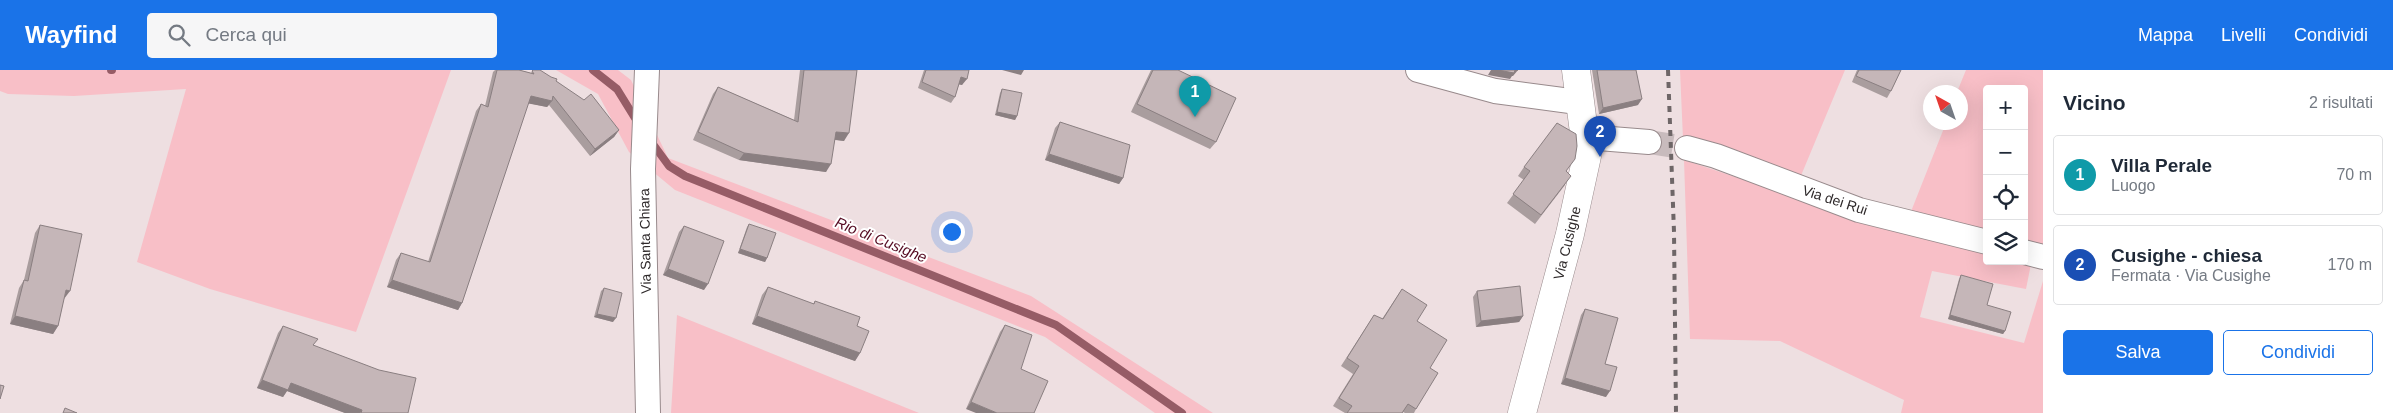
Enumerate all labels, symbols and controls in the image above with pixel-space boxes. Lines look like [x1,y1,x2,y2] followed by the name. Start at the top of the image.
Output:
[147,13,497,58] search box
[25,21,117,48] text: Wayfind
[165,21,193,49] icon: search
[205,24,287,45] text: Cerca qui
[2138,25,2193,45] text: Mappa
[2221,25,2266,45] text: Livelli
[2294,25,2368,45] text: Condividi
[1179,76,1211,117] pin: 1
[1923,85,1968,130] north arrow
[1983,85,2028,265] map controls
[1983,85,2028,130] button: +
[2063,91,2126,114] text: Vicino
[2309,94,2373,111] text: 2 risultati
[1584,116,1616,157] pin: 2
[1983,130,2028,175] button: −
[2111,155,2212,176] text: Villa Perale
[2076,166,2084,183] text: 1
[2336,166,2372,183] text: 70 m
[1983,175,2028,220] button: locate
[2111,177,2156,194] text: Luogo
[1800,182,1870,218] street label: Via dei Rui
[636,188,654,294] street label: Via Santa Chiara
[1550,204,1584,281] street label: Via Cusighe
[833,213,930,266] water label: Rio di Cusighe
[939,219,965,245] your location
[1983,220,2028,265] button: layers
[2111,245,2262,266] text: Cusighe - chiesa
[2076,256,2084,273] text: 2
[2328,256,2372,273] text: 170 m
[2111,267,2271,284] text: Fermata · Via Cusighe
[2063,330,2213,375] button: Salva
[2223,330,2373,375] button: Condividi

